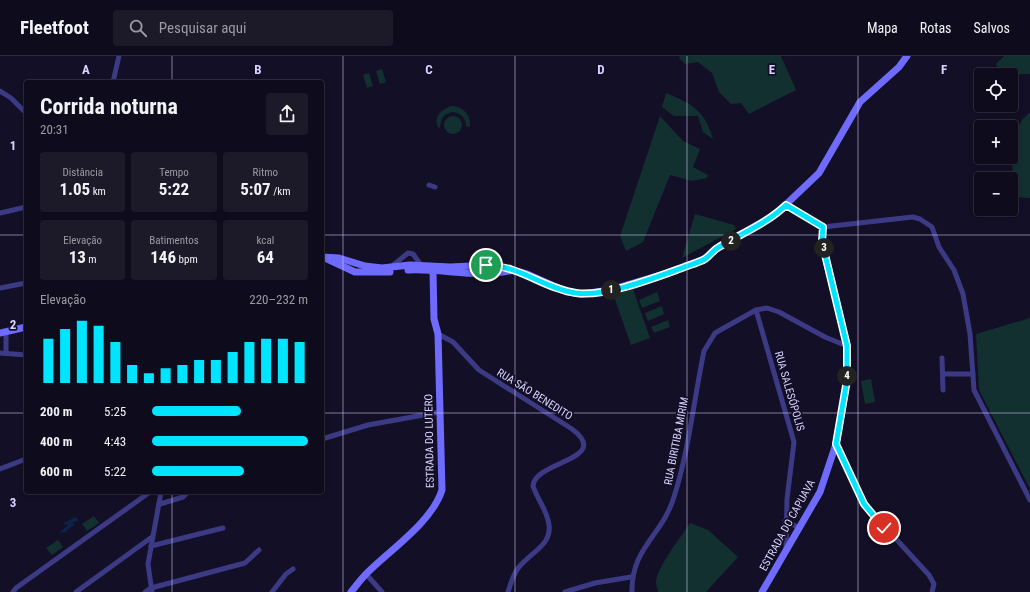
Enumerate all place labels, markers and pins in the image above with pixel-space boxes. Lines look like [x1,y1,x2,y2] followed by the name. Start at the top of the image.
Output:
[721,231,741,251] pin: 2
[814,238,834,258] pin: 3
[469,248,503,282] pin
[601,280,621,300] pin: 1
[837,366,857,386] pin: 4
[867,511,901,545] pin

